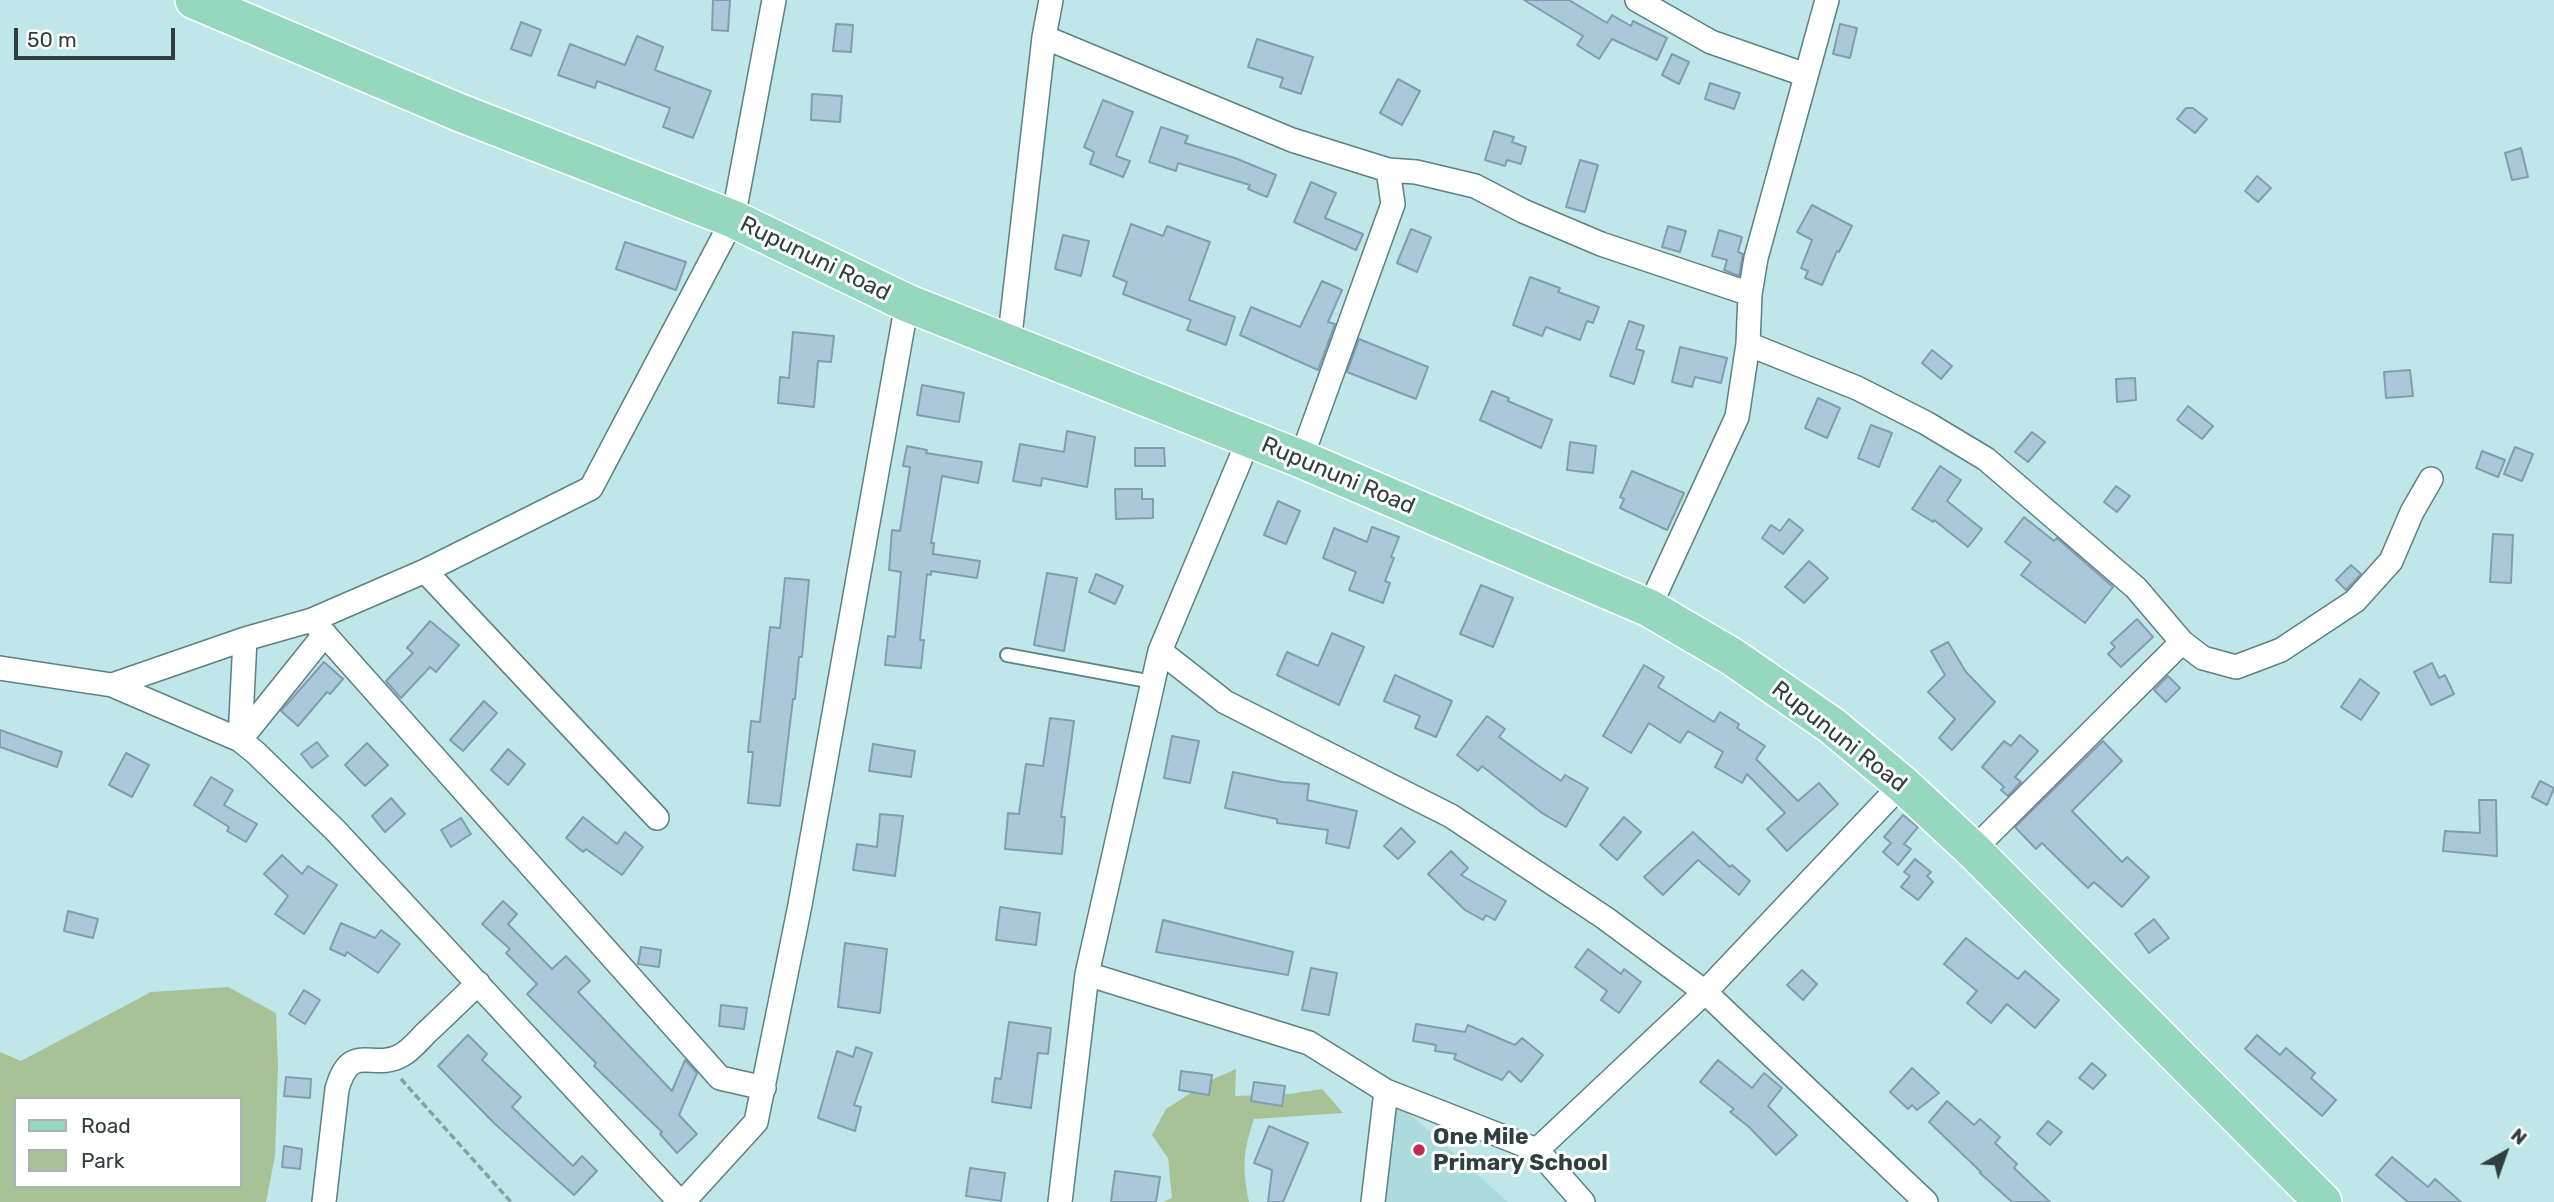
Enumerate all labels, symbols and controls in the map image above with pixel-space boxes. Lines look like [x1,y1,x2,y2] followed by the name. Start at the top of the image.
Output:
[18,14,178,58] scale bar
[27,27,77,52] text: 50 m
[735,211,895,307] street label: Rupununi Road
[1257,431,1419,521] street label: Rupununi Road
[1766,676,1912,798] street label: Rupununi Road
[14,1097,242,1188] legend
[81,1113,131,1138] text: Road
[2470,1118,2540,1188] north arrow
[1433,1123,1608,1177] place label: One Mile Primary School
[2506,1123,2531,1150] text: N
[1411,1142,1427,1158] marker: One Mile Primary School
[81,1148,125,1173] text: Park

